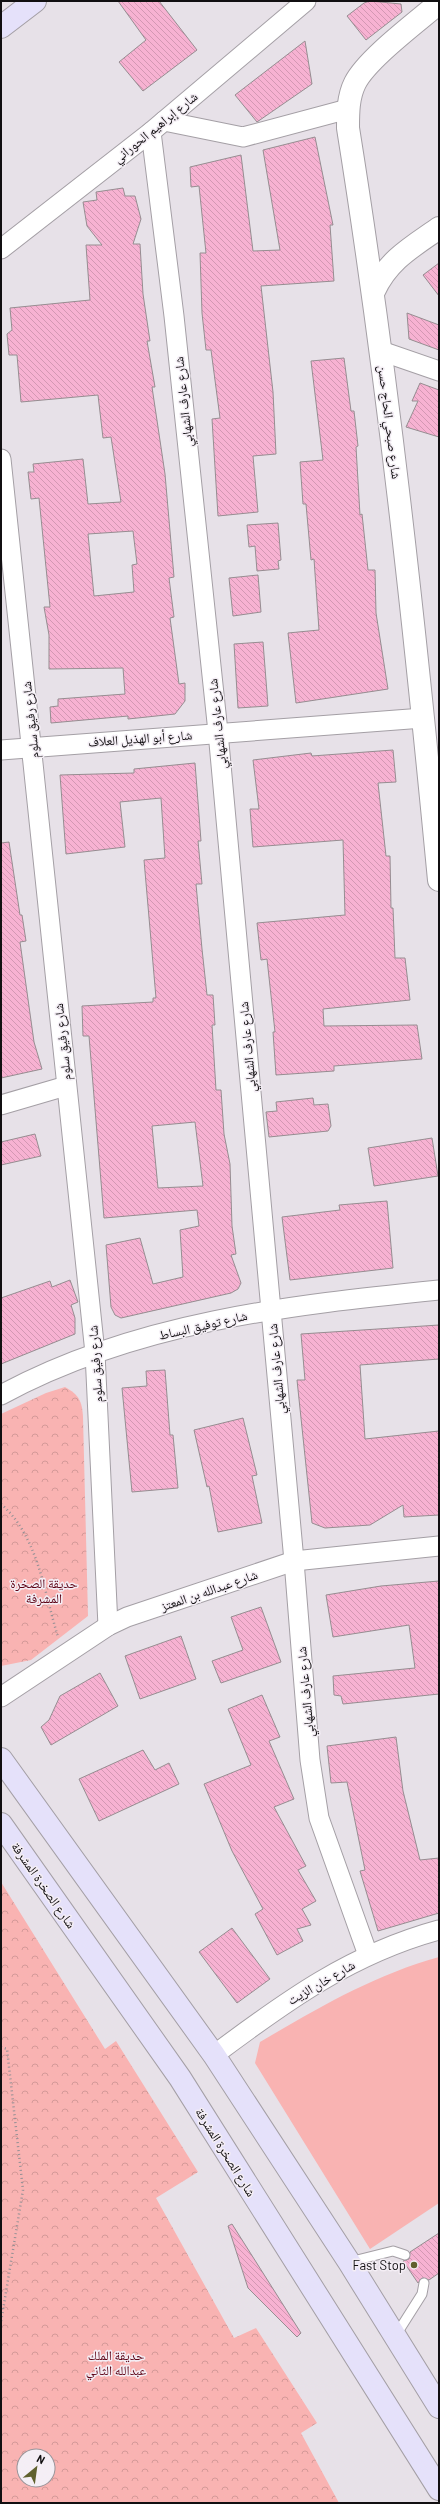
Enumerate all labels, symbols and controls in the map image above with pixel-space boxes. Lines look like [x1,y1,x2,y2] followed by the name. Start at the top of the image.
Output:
[109,88,203,169] street label: شارع إبراهيم الحوراني
[170,356,199,448] street label: شارع عارف الشهابي
[372,364,405,480] street label: شارع صبحي الحاج حسن
[204,678,233,770] street label: شارع عارف الشهابي
[18,680,44,759] street label: شارع رفيق سلوم
[87,726,193,752] street label: شارع أبو الهذيل العلاف
[235,1001,262,1093] street label: شارع عارف الشهابي
[50,1002,76,1081] street label: شارع رفيق سلوم
[157,1307,249,1345] street label: شارع توفيق البساط
[264,1323,291,1415] street label: شارع عارف الشهابي
[84,1325,108,1403] street label: شارع رفيق سلوم
[157,1566,260,1616] street label: شارع عبدالله بن المعتز
[10,1575,78,1607] park label: حديقة الصخرة المشرفة
[293,1646,320,1738] street label: شارع عارف الشهابي
[7,1839,80,1932] street label: شارع الصخرة المشرفة
[284,1956,359,2009] street label: شارع خان الزيت
[191,2105,260,2200] street label: شارع الصخرة المشرفة
[352,2257,406,2273] place label: Fast Stop
[409,2260,419,2270] marker: Fast Stop
[86,2347,147,2381] park label: حديقة الملك عبدالله الثاني
[16,2448,56,2488] north arrow
[35,2451,47,2466] text: N

